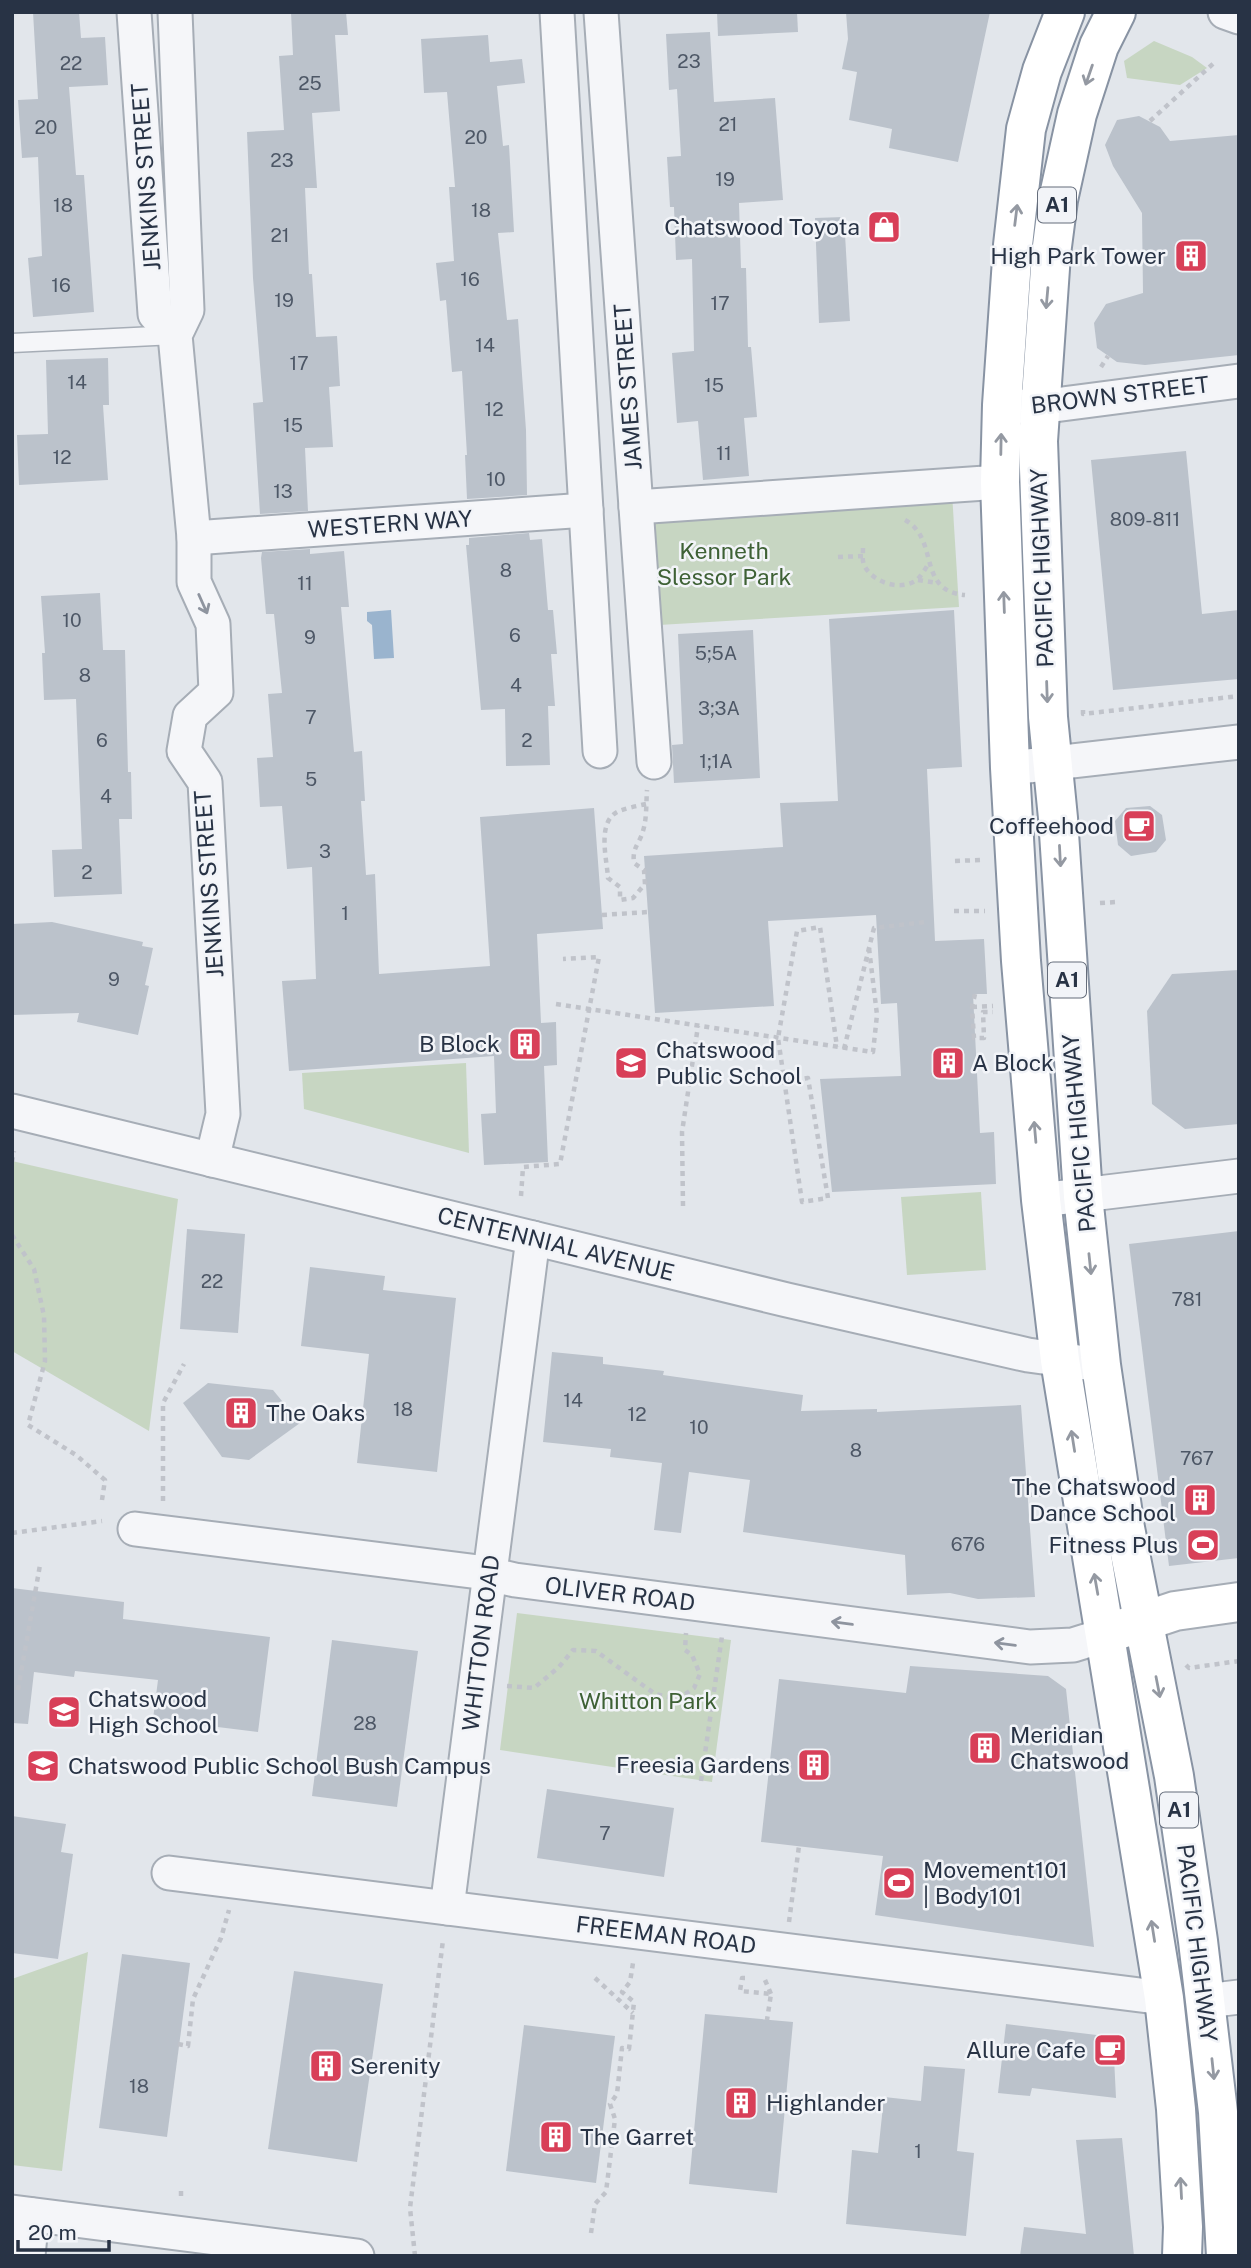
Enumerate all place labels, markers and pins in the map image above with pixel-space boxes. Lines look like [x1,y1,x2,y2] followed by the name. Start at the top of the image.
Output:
[865,208,903,246] shop icon: Chatswood Toyota
[664,213,860,240] place label: Chatswood Toyota
[1172,237,1210,275] building icon: High Park Tower
[990,242,1166,269] place label: High Park Tower
[1120,807,1158,845] cafe icon: Coffeehood
[989,812,1114,839] place label: Coffeehood
[506,1025,544,1063] building icon: B Block
[419,1030,500,1057] place label: B Block
[656,1036,802,1089] place label: Chatswood Public School
[612,1044,650,1082] school or university icon: Chatswood Public School
[929,1044,967,1082] building icon: A Block
[972,1049,1054,1076] place label: A Block
[222,1394,260,1432] building icon: The Oaks
[266,1399,365,1426] place label: The Oaks
[1011,1473,1176,1526] place label: The Chatswood Dance School
[1181,1481,1219,1519] building icon: The Chatswood Dance School
[1184,1526,1222,1564] sports icon: Fitness Plus
[1049,1531,1178,1558] place label: Fitness Plus
[88,1685,218,1738] place label: Chatswood High School
[45,1693,83,1731] school or university icon: Chatswood High School
[1010,1721,1129,1774] place label: Meridian Chatswood
[966,1729,1004,1767] building icon: Meridian Chatswood
[795,1746,833,1784] building icon: Freesia Gardens
[24,1747,62,1785] school or university icon: Chatswood Public School Bush Campus
[616,1751,790,1778] place label: Freesia Gardens
[68,1752,491,1779] place label: Chatswood Public School Bush Campus
[923,1856,1068,1909] place label: Movement101 | Body101
[880,1864,918,1902] sports icon: Movement101 | Body101
[1091,2031,1129,2069] cafe icon: Allure Cafe
[966,2036,1086,2063] place label: Allure Cafe
[307,2047,345,2085] building icon: Serenity
[350,2052,441,2079] place label: Serenity
[722,2084,760,2122] building icon: Highlander
[766,2089,885,2116] place label: Highlander
[537,2118,575,2156] building icon: The Garret
[580,2123,694,2150] place label: The Garret

